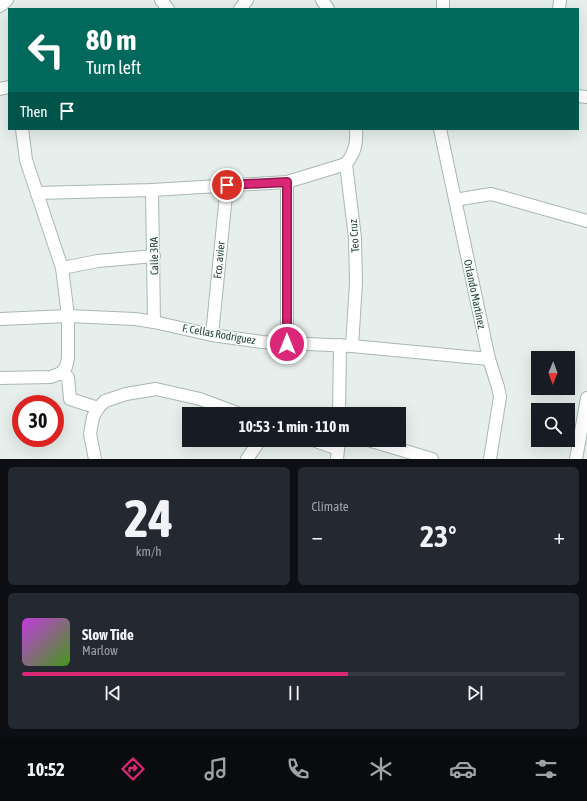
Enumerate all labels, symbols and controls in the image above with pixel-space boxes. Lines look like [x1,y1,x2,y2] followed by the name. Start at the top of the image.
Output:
[20,24,72,76] icon: left
[86,24,136,56] text: 80 m
[86,57,141,78] text: Turn left
[56,100,78,122] icon: arrive
[20,103,48,120] text: Then
[210,168,244,202] pin
[216,174,238,196] icon: arrive
[347,219,361,253] street label: Teo Cruz
[148,236,160,275] street label: Calle 3RA
[211,240,227,279] street label: Fco. avier
[462,258,488,330] street label: Orlando Martinez
[181,322,257,346] street label: F. Cellas Rodriguez
[266,323,308,365] position arrow
[531,351,575,395] north arrow
[531,351,575,447] map controls
[12,395,64,447] speed limit sign: 30
[531,403,575,447] button: search
[239,418,349,435] text: 10:53 · 1 min · 110 m
[124,488,173,548] text: 24
[312,499,349,514] text: Climate
[420,519,456,553] text: 23°
[312,523,323,549] text: −
[554,523,565,549] text: +
[136,544,162,559] text: km/h
[82,626,134,643] text: Slow Tide
[82,643,118,658] text: Marlow
[102,682,124,704] icon: previous
[283,682,305,704] icon: pause
[464,682,486,704] icon: next
[119,755,147,783] icon: directions
[202,755,230,783] icon: music
[284,755,312,783] icon: phone
[367,755,395,783] icon: climate
[449,755,477,783] icon: car
[532,755,560,783] icon: filters
[27,759,65,780] text: 10:52

